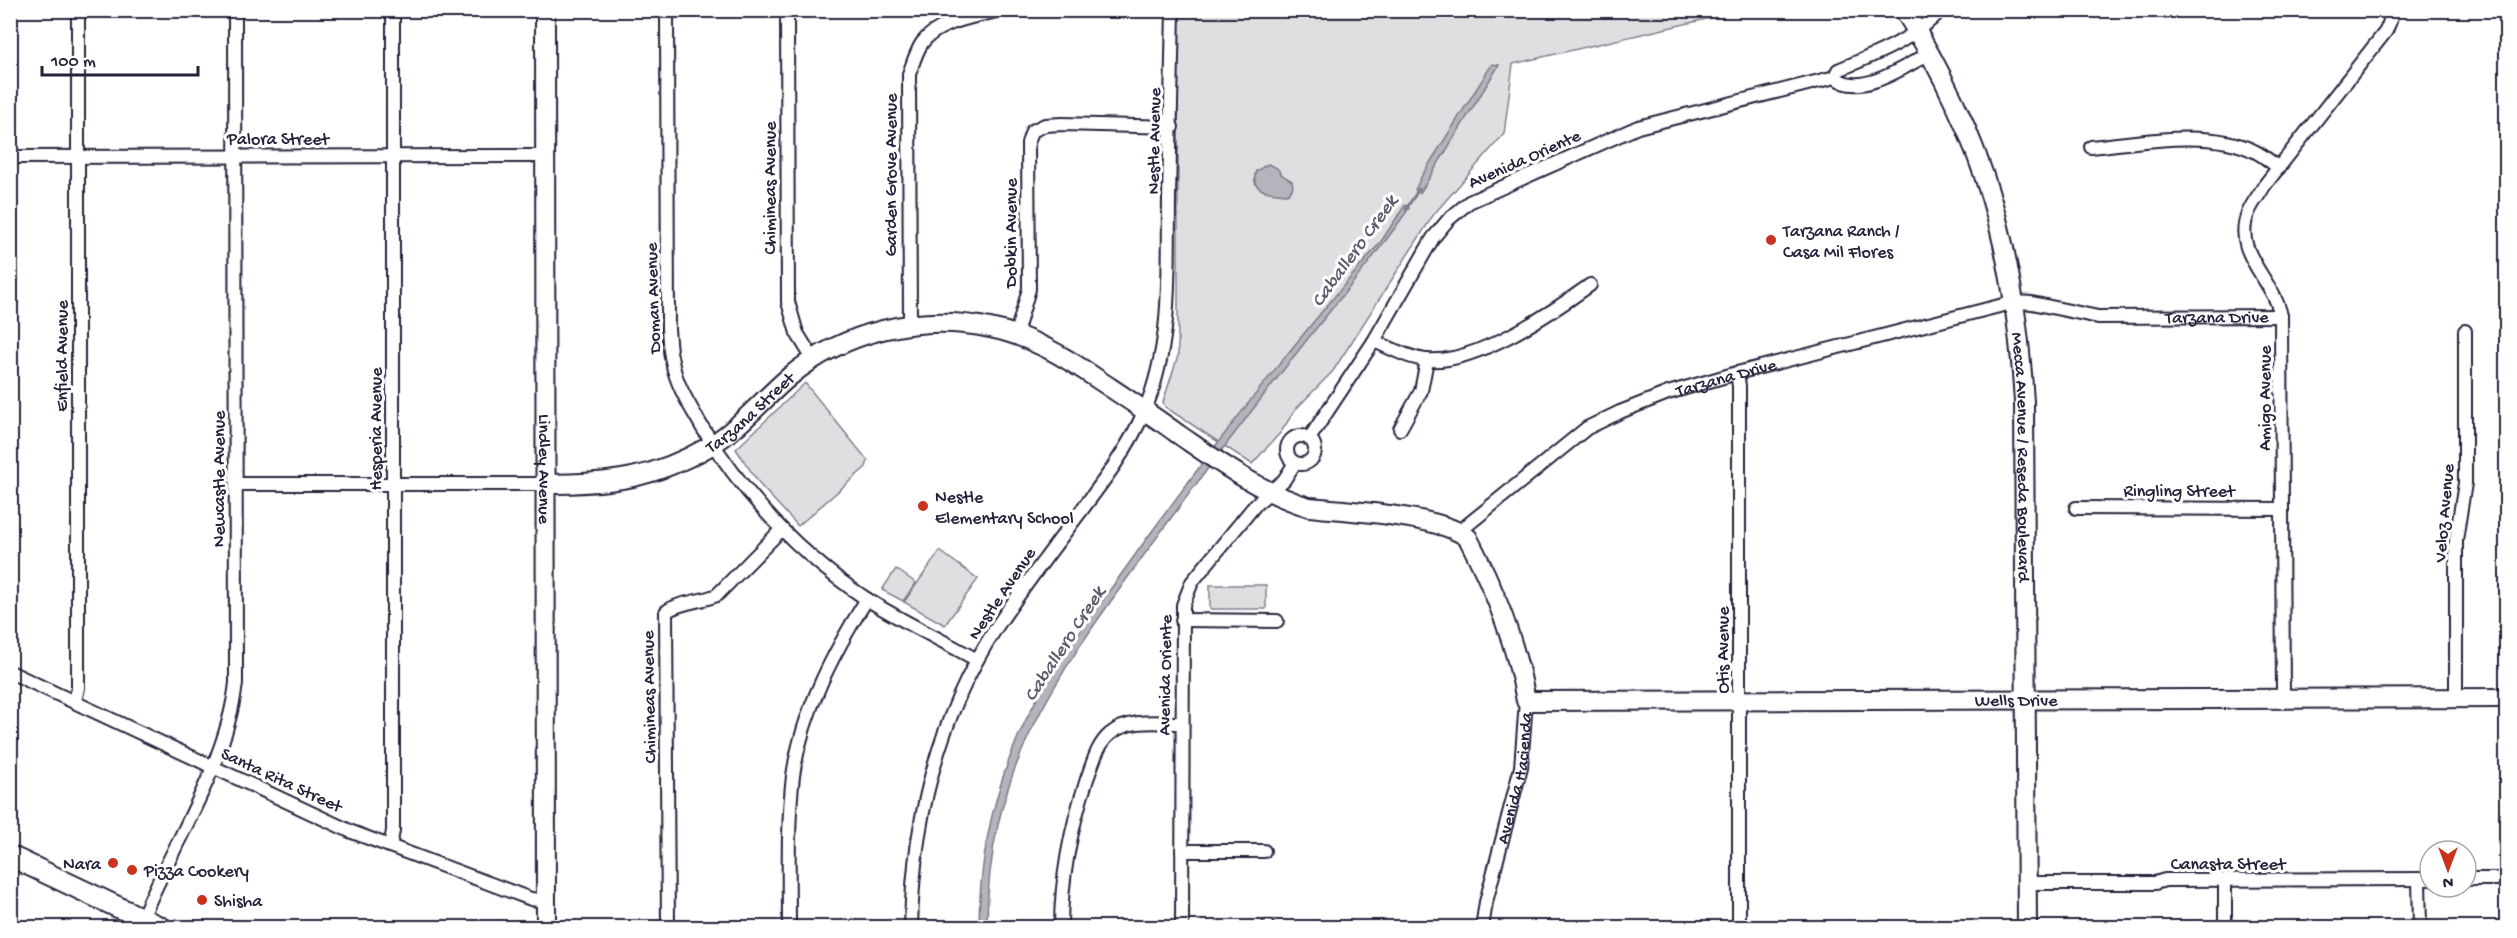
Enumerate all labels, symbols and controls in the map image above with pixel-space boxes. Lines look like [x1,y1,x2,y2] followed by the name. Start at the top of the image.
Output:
[42,39,198,77] scale bar
[50,52,96,73] text: 100 m
[1144,87,1167,195] street label: Nestle Avenue
[882,93,903,257] street label: Garden Grove Avenue
[761,121,782,254] street label: Chimineas Avenue
[1466,126,1585,194] street label: Avenida Oriente
[226,130,331,151] street label: Palora Street
[1002,178,1023,289] street label: Dobkin Avenue
[1308,190,1405,312] water label: Caballero Creek
[1782,222,1900,264] place label: Tarzana Ranch / Casa Mil Flores
[1764,233,1778,247] marker: Tarzana Ranch / Casa Mil Flores
[642,241,667,355] street label: Doman Avenue
[53,300,74,412] street label: Enfield Avenue
[2164,308,2269,330] street label: Tarzana Drive
[2005,331,2033,584] street label: Mecca Avenue / Reseda Boulevard
[2256,345,2277,451] street label: Amigo Avenue
[1673,355,1780,403] street label: Tarzana Drive
[367,367,388,491] street label: Hesperia Avenue
[702,368,801,460] street label: Tarzana Street
[210,410,231,547] street label: Newcastle Avenue
[532,414,554,525] street label: Lindley Avenue
[2431,462,2460,564] street label: Veloz Avenue
[2123,482,2236,503] street label: Ringling Street
[935,488,1074,530] place label: Nestle Elementary School
[916,499,930,513] marker: Nestle Elementary School
[965,544,1042,644] street label: Nestle Avenue
[1020,581,1113,707] water label: Caballero Creek
[1714,606,1735,694] street label: Otis Avenue
[1155,614,1178,736] street label: Avenida Oriente
[639,630,662,764] street label: Chimineas Avenue
[1975,691,2058,713] street label: Wells Drive
[1494,710,1538,846] street label: Avenida Hacienda
[217,744,346,819] street label: Santa Rita Street
[2418,839,2478,899] north arrow
[63,855,102,876] place label: Nara
[2171,855,2287,876] street label: Canasta Street
[106,856,120,870] marker: Nara
[143,862,249,883] place label: Pizza Cookery
[125,863,139,877] marker: Pizza Cookery
[2442,871,2453,890] text: N
[214,892,263,913] place label: Shisha
[195,893,209,907] marker: Shisha

